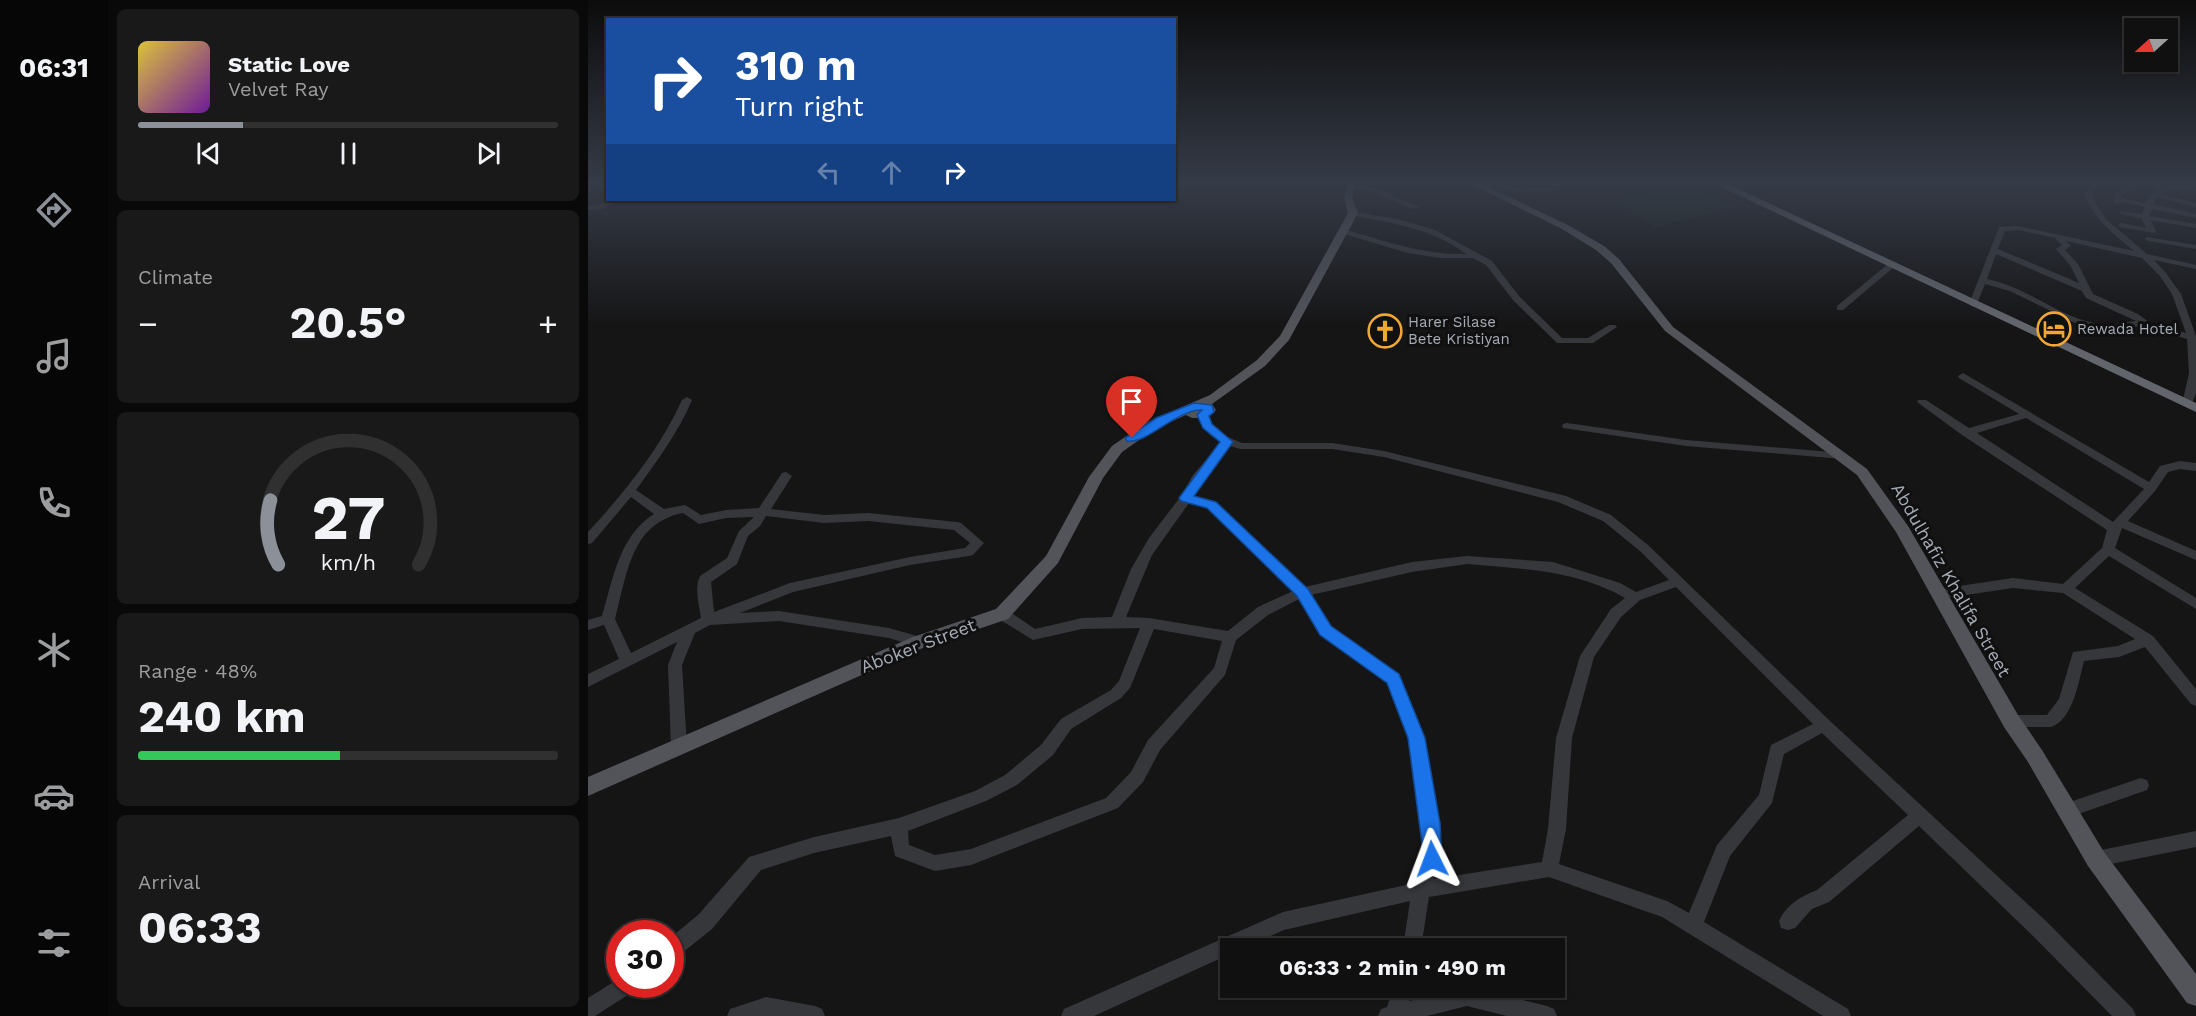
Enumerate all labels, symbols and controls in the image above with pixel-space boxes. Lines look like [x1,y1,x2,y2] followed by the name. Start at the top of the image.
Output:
[2124,18,2178,72] north arrow
[2124,18,2178,72] map controls
[735,41,857,90] text: 310 m
[636,42,714,120] icon: right
[19,52,89,84] text: 06:31
[228,52,350,77] text: Static Love
[228,77,329,101] text: Velvet Ray
[735,91,864,123] text: Turn right
[192,137,225,170] icon: previous
[332,137,365,170] icon: pause
[472,137,505,170] icon: next
[812,156,845,189] icon: left
[875,156,908,189] icon: ahead
[938,156,971,189] icon: right
[33,189,75,231] icon: directions
[138,265,213,289] text: Climate
[290,296,406,349] text: 20.5°
[138,304,158,343] text: −
[538,304,558,343] text: +
[2036,311,2072,347] hotel icon: Rewada Hotel
[1367,313,1403,349] church icon: Harer Silase Bete Kristiyan
[1408,313,1510,348] place label: Harer Silase Bete Kristiyan
[2077,320,2178,338] place label: Rewada Hotel
[33,335,75,377] icon: music
[1106,376,1157,438] pin
[1115,385,1148,418] icon: arrive
[1887,479,2016,681] street label: Abdulhafiz Khalifa Street
[311,481,385,554] text: 27
[33,482,75,524] icon: phone
[320,550,376,575] text: km/h
[857,614,979,677] street label: Aboker Street
[33,629,75,671] icon: climate
[138,659,257,683] text: Range · 48%
[138,690,306,743] text: 240 km
[33,775,75,817] icon: car
[1400,827,1464,891] position arrow
[138,870,200,894] text: Arrival
[138,901,262,954] text: 06:33
[606,920,684,998] speed limit sign: 30
[33,922,75,964] icon: filters
[1279,955,1506,980] text: 06:33 · 2 min · 490 m

